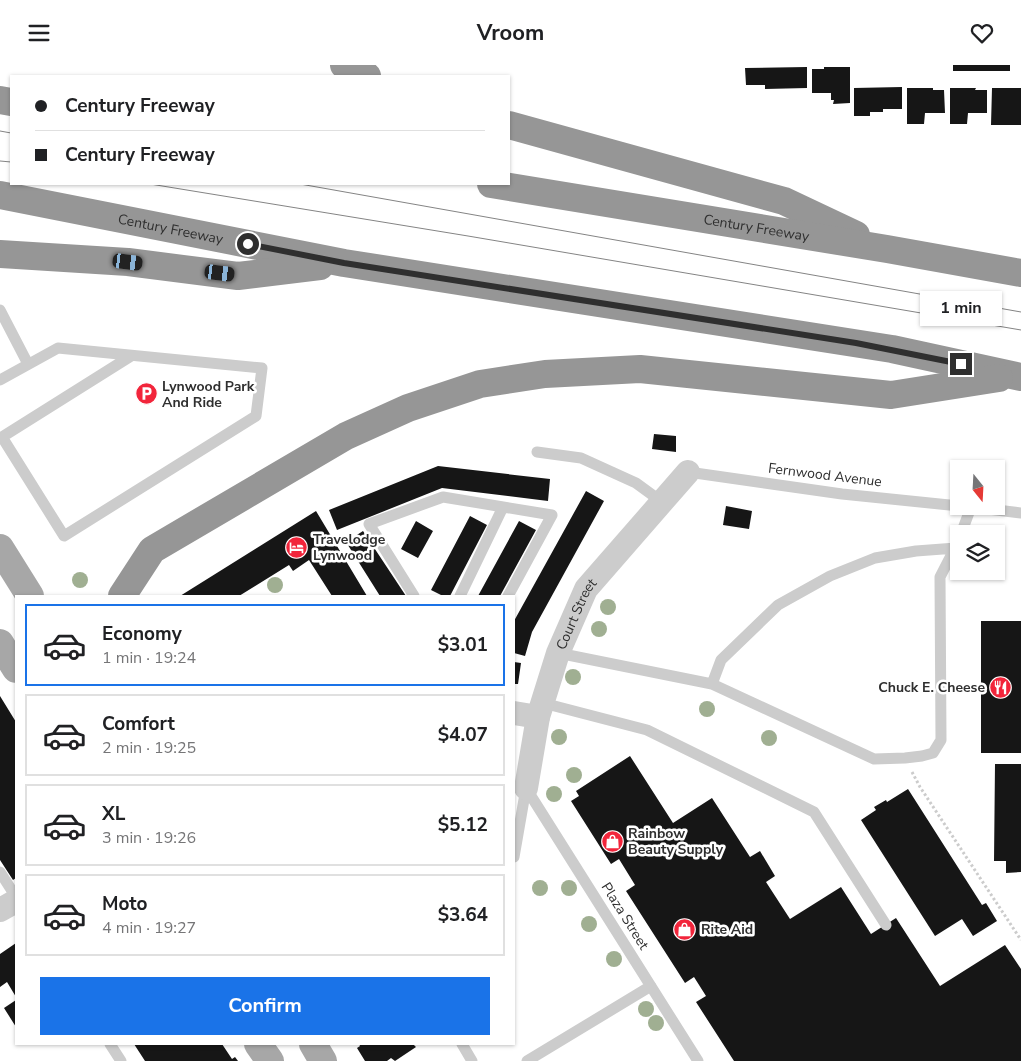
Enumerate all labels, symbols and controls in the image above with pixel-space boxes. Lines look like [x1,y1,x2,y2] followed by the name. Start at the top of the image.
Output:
[477,18,544,48] text: Vroom
[25,19,53,47] icon: menu
[968,19,996,47] icon: heart
[65,93,215,119] text: Century Freeway
[65,142,215,168] text: Century Freeway
[116,209,226,249] street label: Century Freeway
[702,210,811,246] street label: Century Freeway
[237,233,259,255] route start
[112,253,143,271] car
[204,264,235,282] car
[920,291,1002,327] callout: 1 min
[940,297,982,319] text: 1 min
[950,353,972,375] route end
[162,377,255,412] place label: Lynwood Park And Ride
[134,382,158,406] parking icon: Lynwood Park And Ride
[767,459,883,491] street label: Fernwood Avenue
[950,460,1005,515] north arrow
[950,460,1005,580] map controls
[950,525,1005,580] button: layers
[313,530,386,565] place label: Travelodge Lynwood
[285,535,309,559] hotel icon: Travelodge Lynwood
[551,574,601,653] street label: Court Street
[102,621,182,647] text: Economy
[42,623,87,668] icon: car
[438,632,488,658] text: $3.01
[102,647,196,669] text: 1 min · 19:24
[989,675,1013,699] restaurant icon: Chuck E. Cheese
[878,678,985,697] place label: Chuck E. Cheese
[102,711,175,737] text: Comfort
[42,713,87,758] icon: car
[438,722,488,748] text: $4.07
[102,737,196,759] text: 2 min · 19:25
[102,801,125,827] text: XL
[42,803,87,848] icon: car
[438,812,488,838] text: $5.12
[628,824,724,859] place label: Rainbow Beauty Supply
[102,827,196,849] text: 3 min · 19:26
[600,829,624,853] shop icon: Rainbow Beauty Supply
[597,879,653,953] street label: Plaza Street
[102,891,148,917] text: Moto
[42,893,87,938] icon: car
[438,902,488,928] text: $3.64
[102,917,196,939] text: 4 min · 19:27
[673,917,697,941] shop icon: Rite Aid
[701,920,753,939] place label: Rite Aid
[40,977,490,1035] button: Confirm

